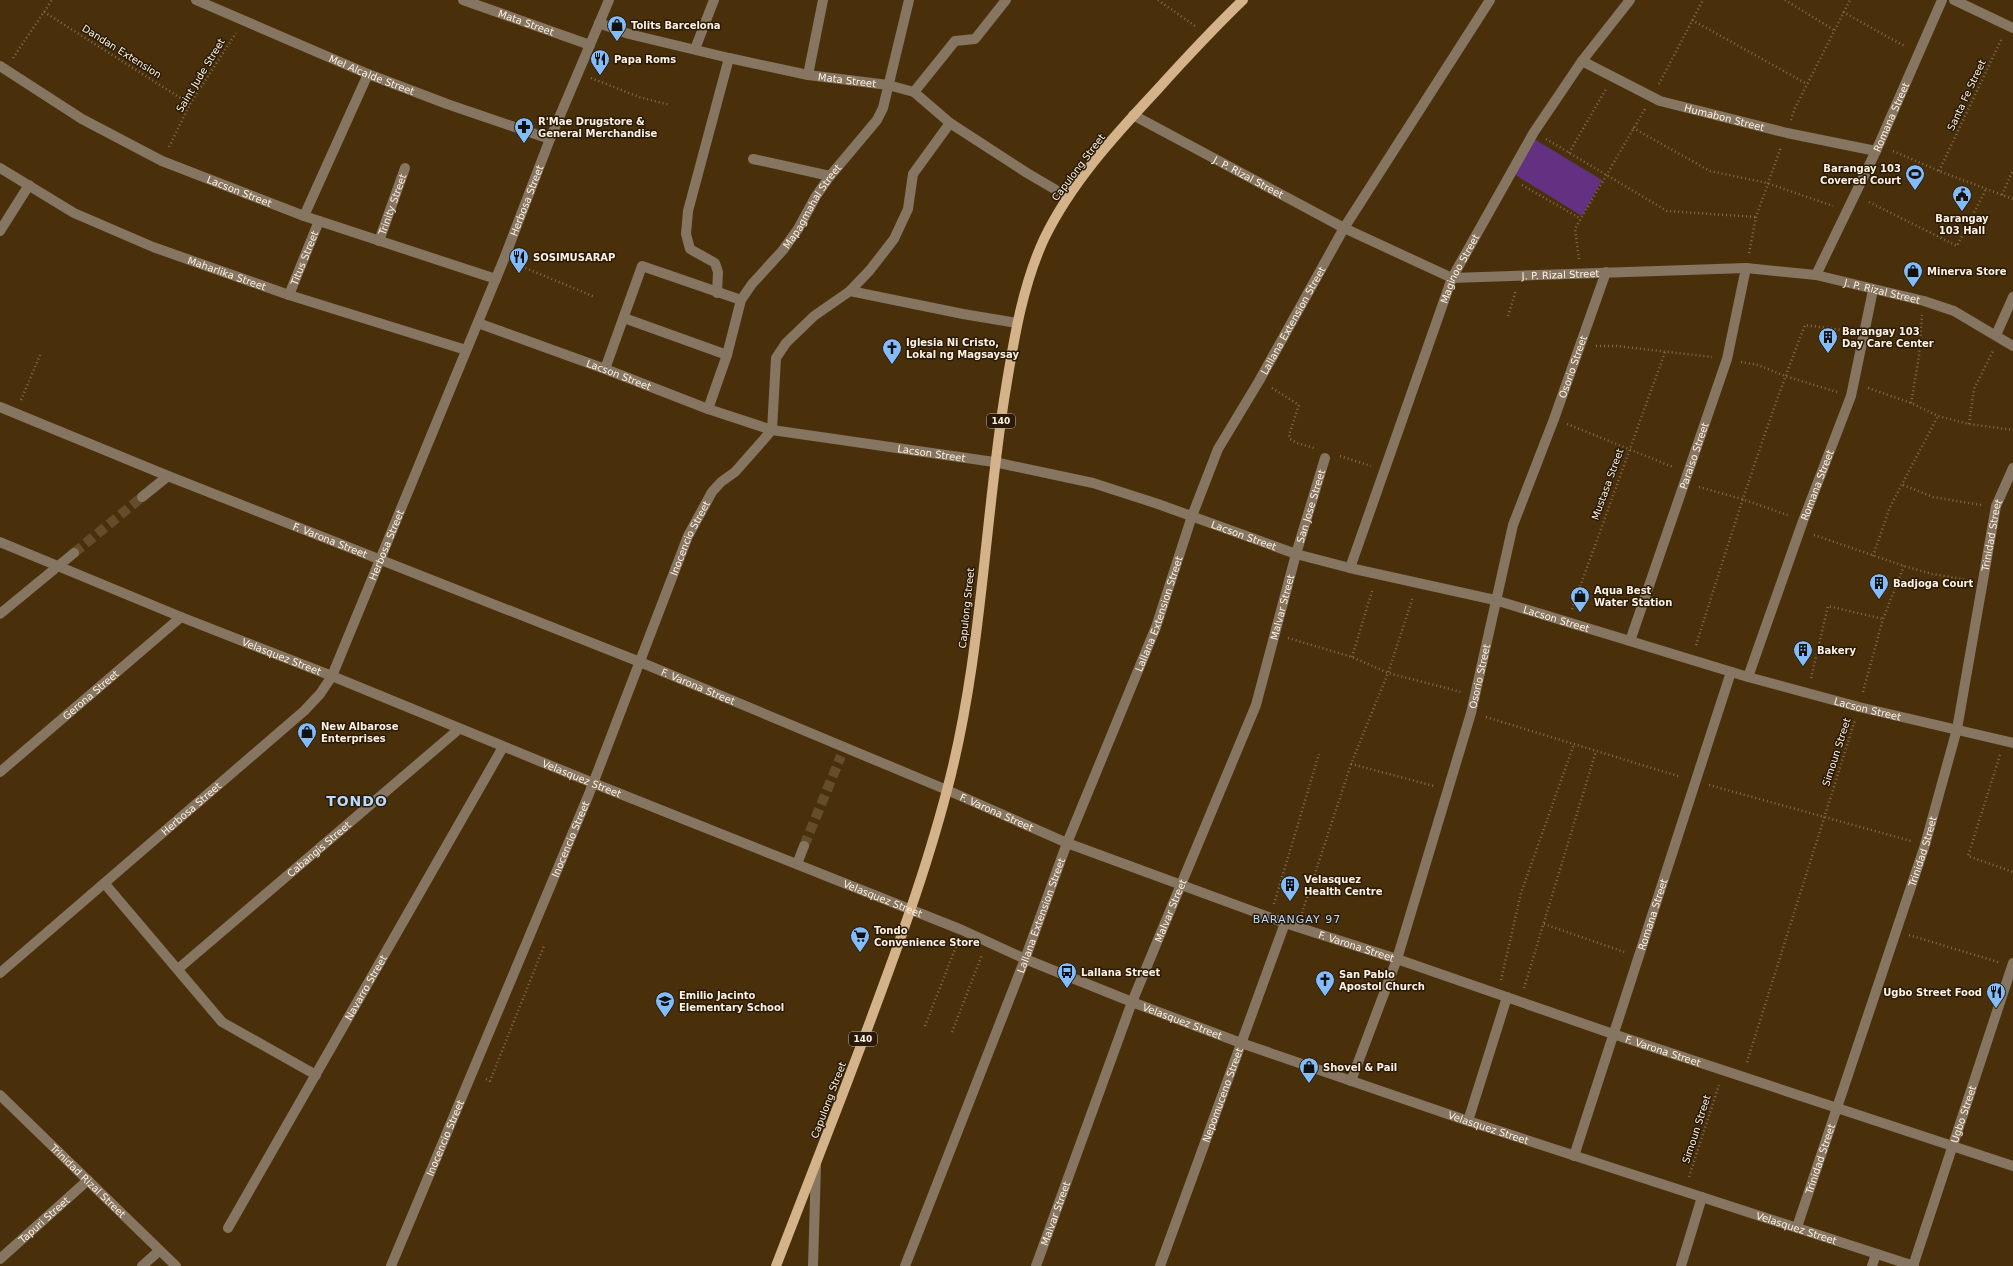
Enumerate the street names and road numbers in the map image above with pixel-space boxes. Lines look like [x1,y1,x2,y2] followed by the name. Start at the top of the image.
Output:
[497,8,555,38] street label: Mata Street
[80,23,163,80] street label: Dandan Extension
[174,36,227,114] street label: Saint Jude Street
[327,53,416,97] street label: Mel Alcalde Street
[1945,58,1988,132] street label: Santa Fe Street
[817,71,877,89] street label: Mata Street
[1871,81,1911,153] street label: Romana Street
[1683,102,1765,133] street label: Humabon Street
[1050,132,1107,203] street label: Capulong Street
[1211,154,1285,201] street label: J. P. Rizal Street
[781,162,844,251] street label: Mapagmahal Street
[508,164,546,238] street label: Herbosa Street
[376,172,409,237] street label: Trinity Street
[205,174,273,209] street label: Lacson Street
[288,229,320,288] street label: Titus Street
[1438,232,1482,305] street label: Maginoo Street
[186,255,267,292] street label: Maharlika Street
[1259,265,1328,376] street label: Lallana Extension Street
[1521,268,1600,282] street label: J. P. Rizal Street
[1842,277,1921,306] street label: J. P. Rizal Street
[1557,334,1589,400] street label: Osorio Street
[585,358,653,392] street label: Lacson Street
[987,414,1015,428] road number: 140
[1678,421,1711,491] street label: Paraiso Street
[897,443,966,464] street label: Lacson Street
[1589,447,1626,521] street label: Mustasa Street
[1799,448,1836,522] street label: Romana Street
[1295,468,1327,544] street label: San Jose Street
[1980,498,2004,573] street label: Trinidad Street
[668,499,712,577] street label: Inocencio Street
[367,508,406,582] street label: Herbosa Street
[1210,519,1278,552] street label: Lacson Street
[291,521,369,560] street label: F. Varona Street
[1133,555,1185,673] street label: Lallana Extension Street
[957,567,976,649] street label: Capulong Street
[1268,573,1296,641] street label: Malvar Street
[1522,604,1591,634] street label: Lacson Street
[240,636,323,677] street label: Velasquez Street
[1467,643,1492,710] street label: Osorio Street
[659,666,737,707] street label: F. Varona Street
[61,668,121,722] street label: Gerona Street
[1833,696,1902,723] street label: Lacson Street
[1820,717,1853,788] street label: Simoun Street
[541,758,623,800] street label: Velasquez Street
[159,780,223,838] street label: Herbosa Street
[958,791,1035,833] street label: F. Varona Street
[550,799,591,879] street label: Inocencio Street
[1906,815,1939,889] street label: Trinidad Street
[285,819,353,879] street label: Cabangis Street
[1015,856,1067,975] street label: Lallana Extension Street
[1153,877,1189,944] street label: Malvar Street
[1636,877,1670,952] street label: Romana Street
[841,878,924,920] street label: Velasquez Street
[1317,929,1396,964] street label: F. Varona Street
[343,953,389,1022] street label: Navarro Street
[1141,1002,1224,1041] street label: Velasquez Street
[849,1032,877,1046] road number: 140
[1624,1033,1702,1069] street label: F. Varona Street
[1201,1046,1245,1144] street label: Nepomuceno Street
[809,1060,848,1140] street label: Capulong Street
[1949,1084,1978,1144] street label: Ugbo Street
[1680,1094,1713,1165] street label: Simoun Street
[424,1098,466,1178] street label: Inocencio Street
[1447,1110,1530,1146] street label: Velasquez Street
[1803,1122,1837,1196] street label: Trinidad Street
[47,1142,128,1220] street label: Trinidad Rizal Street
[1039,1180,1072,1247] street label: Malvar Street
[16,1194,72,1246] street label: Tapuri Street
[1755,1210,1838,1247] street label: Velasquez Street

